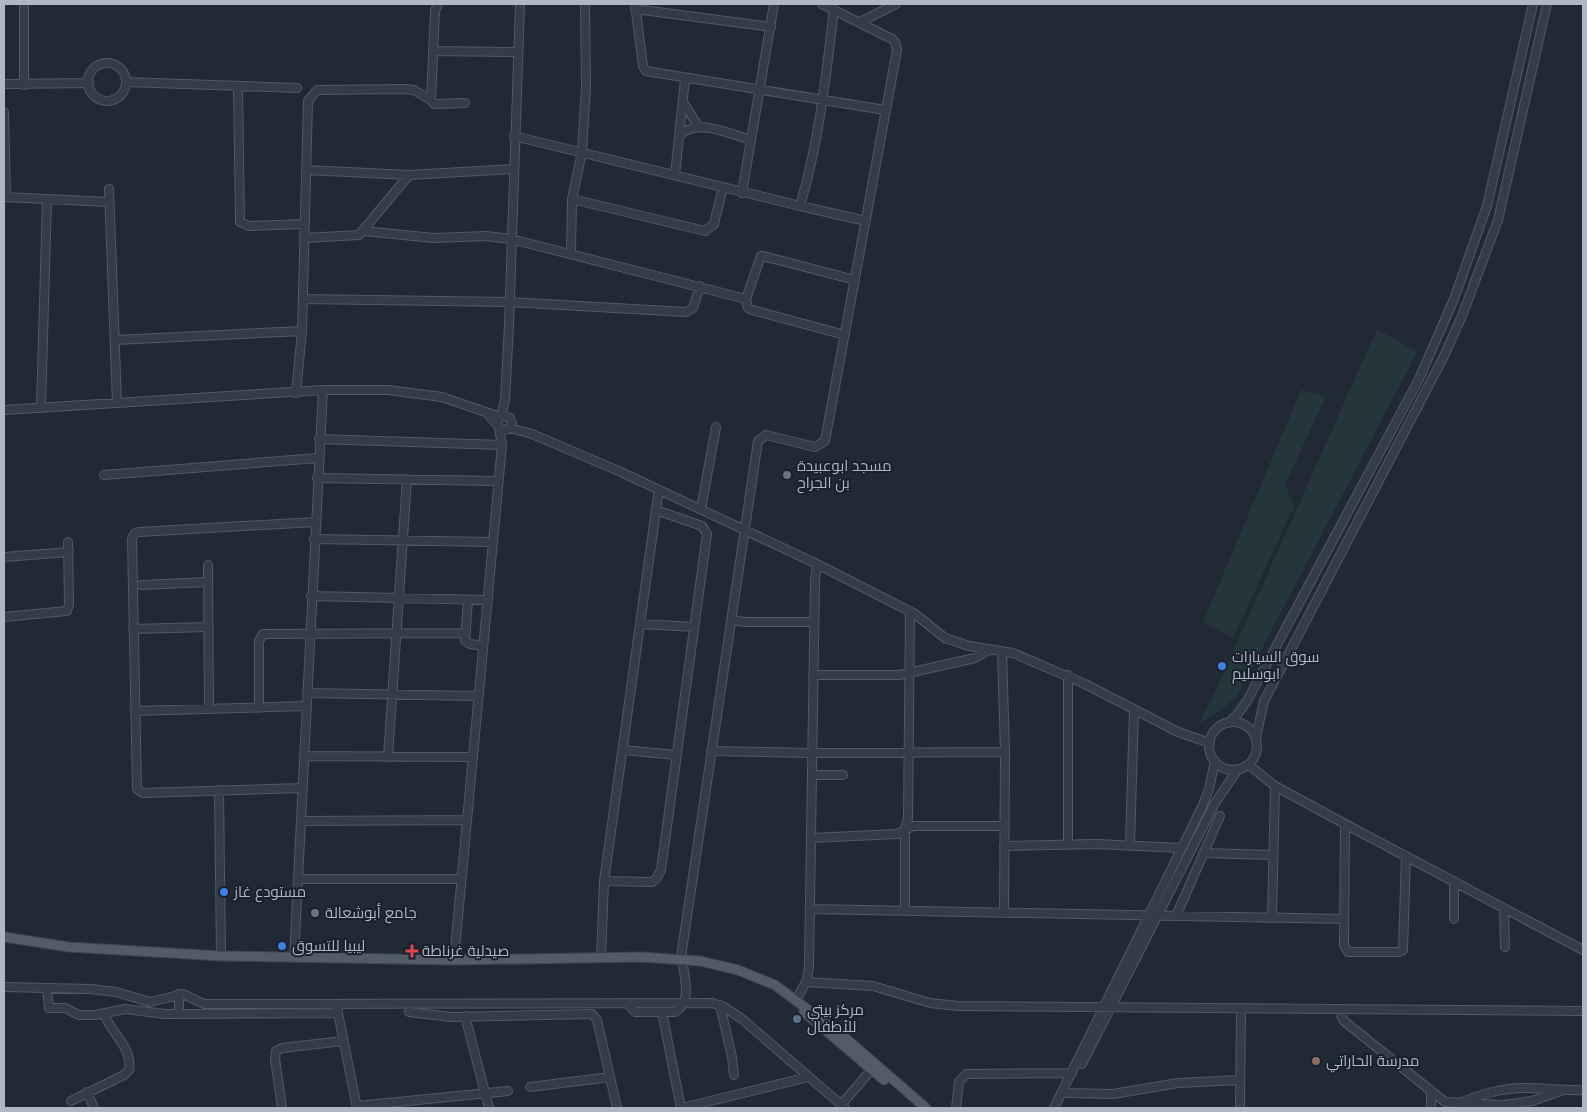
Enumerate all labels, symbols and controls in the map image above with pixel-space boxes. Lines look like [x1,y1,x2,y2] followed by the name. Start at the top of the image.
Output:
[797,456,892,494] place label: مسجد ابوعبيدة بن الجراح
[781,469,793,481] marker: مسجد ابوعبيدة بن الجراح
[1232,647,1320,684] place label: سوق السيارات ابوسليم
[1216,660,1228,672] marker: سوق السيارات ابوسليم
[233,882,306,903] place label: مستودع غاز
[218,886,230,898] marker: مستودع غاز
[325,903,416,924] place label: جامع أبوشعالة
[309,907,321,919] marker: جامع أبوشعالة
[292,936,365,956] place label: ليبيا للتسوق
[276,940,288,952] marker: ليبيا للتسوق
[422,941,509,960] place label: صيدلية غرناطة
[406,945,418,957] marker: صيدلية غرناطة
[807,1000,864,1036] place label: مركز بيتي للأطفال
[791,1013,803,1025] marker: مركز بيتي للأطفال
[1326,1051,1419,1073] place label: مدرسة الحاراتي
[1310,1055,1322,1067] marker: مدرسة الحاراتي

